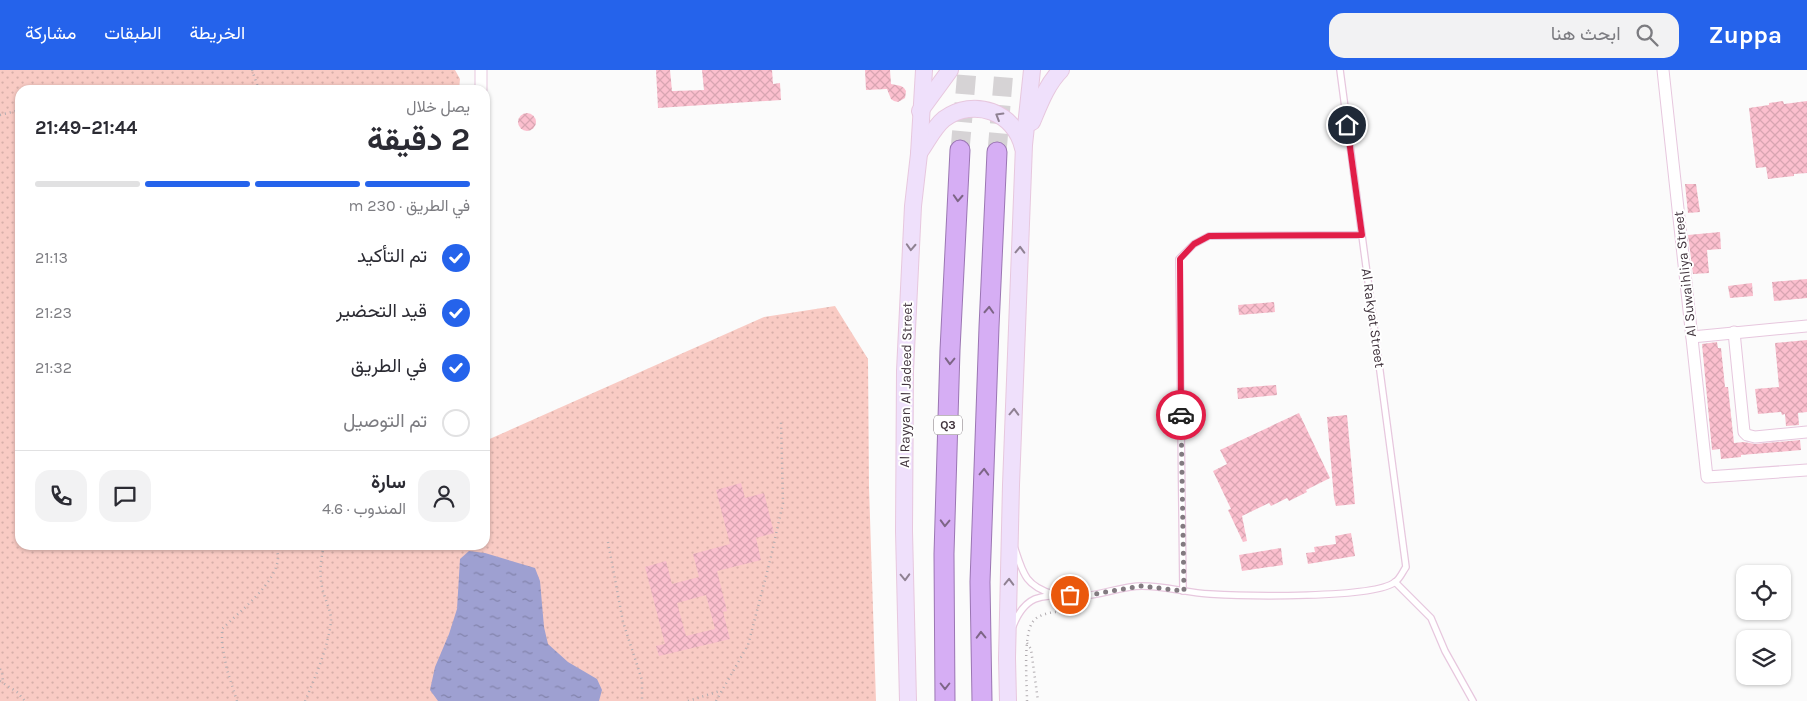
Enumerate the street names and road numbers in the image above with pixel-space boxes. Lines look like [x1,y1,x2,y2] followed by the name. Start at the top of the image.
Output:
[1670,210,1700,338] street label: Al Suwaihliya Street
[1358,267,1388,369] street label: Al Rakyat Street
[896,302,916,468] street label: Al Rayyan Al Jadeed Street
[934,416,962,434] road number: Q3

